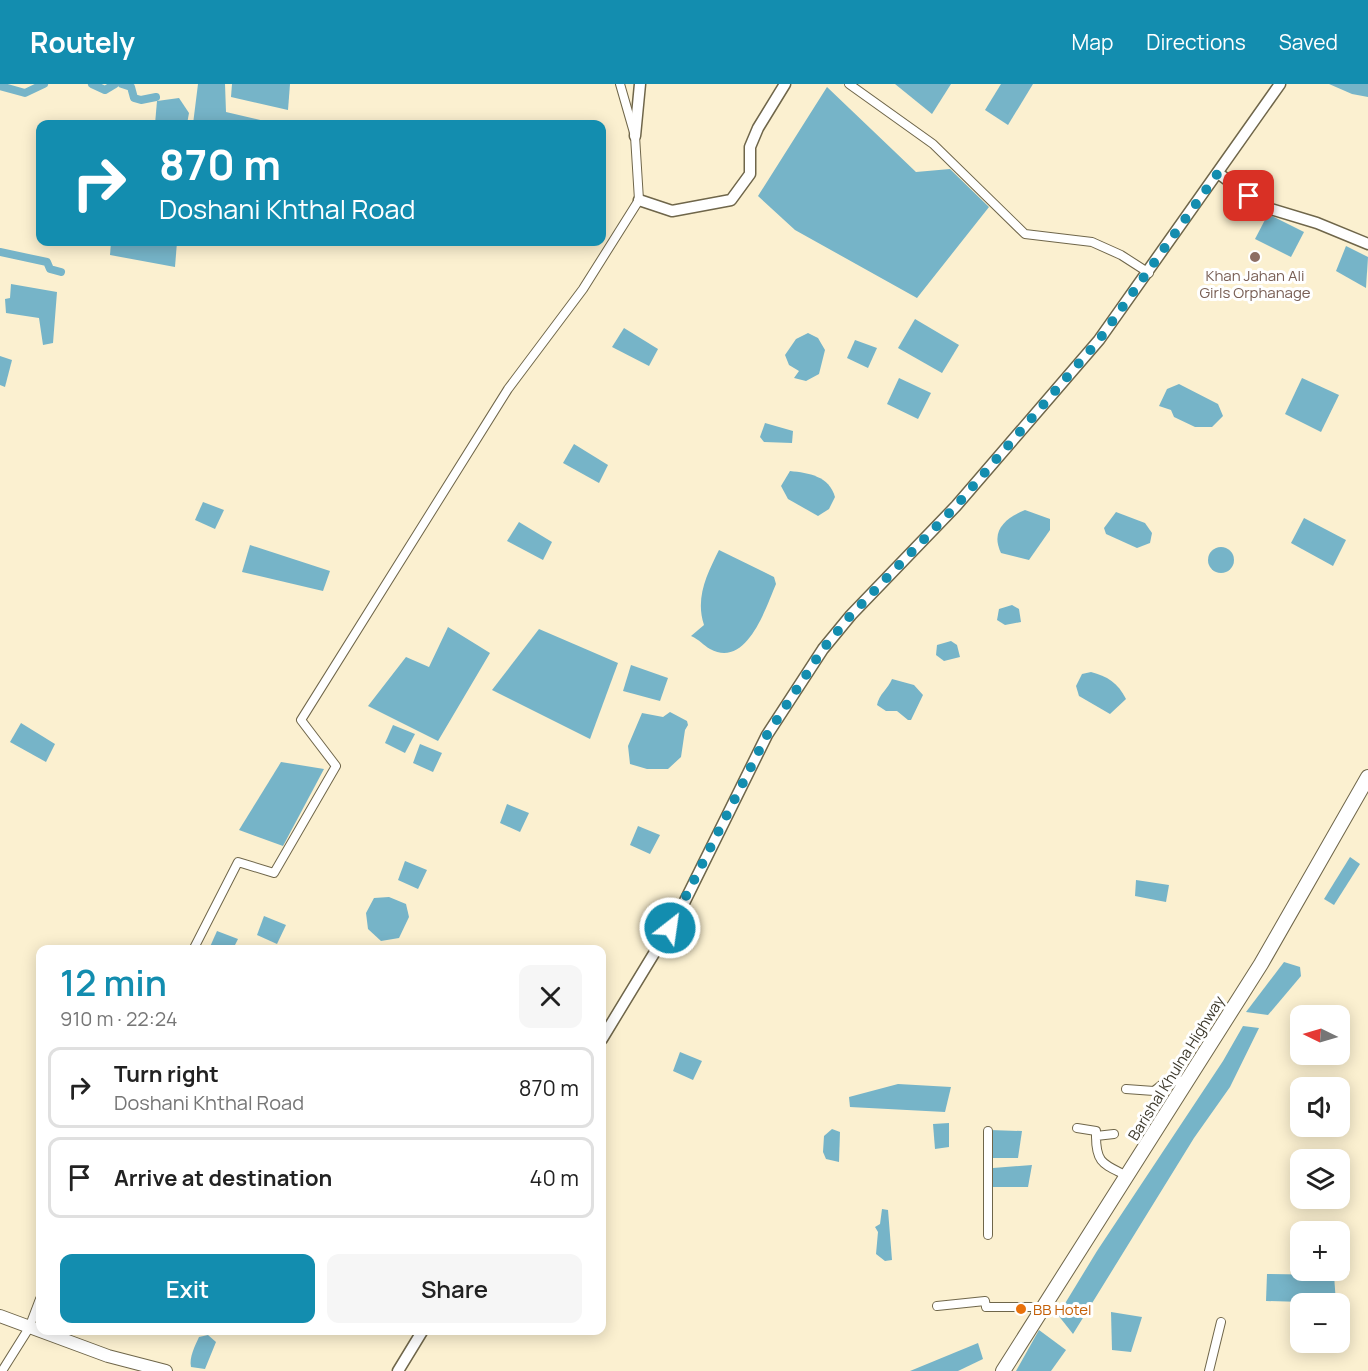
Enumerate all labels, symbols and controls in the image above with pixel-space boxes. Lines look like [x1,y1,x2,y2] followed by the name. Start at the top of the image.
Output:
[30,23,135,61] text: Routely
[1072,28,1113,56] text: Map
[1146,28,1246,56] text: Directions
[1279,28,1338,56] text: Saved
[159,135,281,193] text: 870 m
[60,144,138,222] icon: right
[1223,170,1274,221] pin
[1232,179,1265,212] icon: arrive
[159,190,416,227] text: Doshani Khthal Road
[1248,250,1262,264] marker: Khan Jahan Ali Girls Orphanage
[1199,265,1311,303] place label: Khan Jahan Ali Girls Orphanage
[638,896,702,960] position arrow
[60,958,167,1007] text: 12 min
[519,965,582,1028] button: close
[1123,992,1229,1144] street label: Barishal Khulna Highway
[60,1005,177,1032] text: 910 m · 22:24
[1290,1005,1350,1065] north arrow
[1290,1005,1350,1353] map controls
[114,1059,219,1089] text: Turn right
[63,1071,96,1104] icon: right
[519,1073,579,1103] text: 870 m
[1290,1077,1350,1137] button: sound
[114,1089,304,1116] text: Doshani Khthal Road
[1290,1149,1350,1209] button: layers
[63,1161,96,1194] icon: arrive
[114,1163,332,1193] text: Arrive at destination
[530,1163,579,1193] text: 40 m
[1290,1221,1350,1281] button: +
[60,1254,315,1323] button: Exit
[327,1254,582,1323] button: Share
[1290,1293,1350,1353] button: −
[1033,1299,1092,1320] place label: BB Hotel
[1014,1302,1028,1316] marker: BB Hotel

